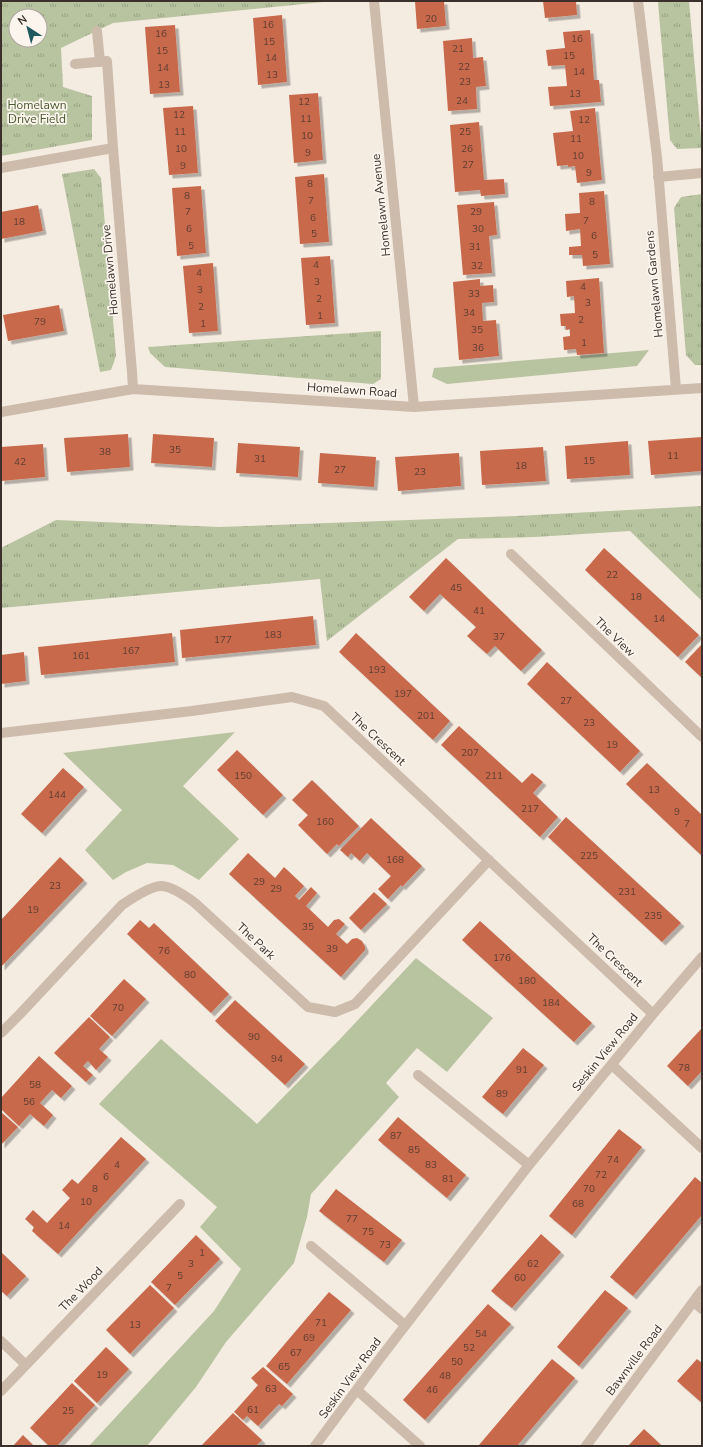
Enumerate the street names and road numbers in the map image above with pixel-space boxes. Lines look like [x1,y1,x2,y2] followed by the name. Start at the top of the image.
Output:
[368,153,394,257] street label: Homelawn Avenue
[98,224,122,316] street label: Homelawn Drive
[641,230,667,338] street label: Homelawn Gardens
[306,379,398,401] street label: Homelawn Road
[591,614,639,660] street label: The View
[347,709,410,770] street label: The Crescent
[233,919,280,964] street label: The Park
[584,930,647,991] street label: The Crescent
[568,1009,642,1095] street label: Seskin View Road
[56,1263,106,1315] street label: The Wood
[602,1321,666,1399] street label: Bawnville Road
[315,1334,385,1422] street label: Seskin View Road

